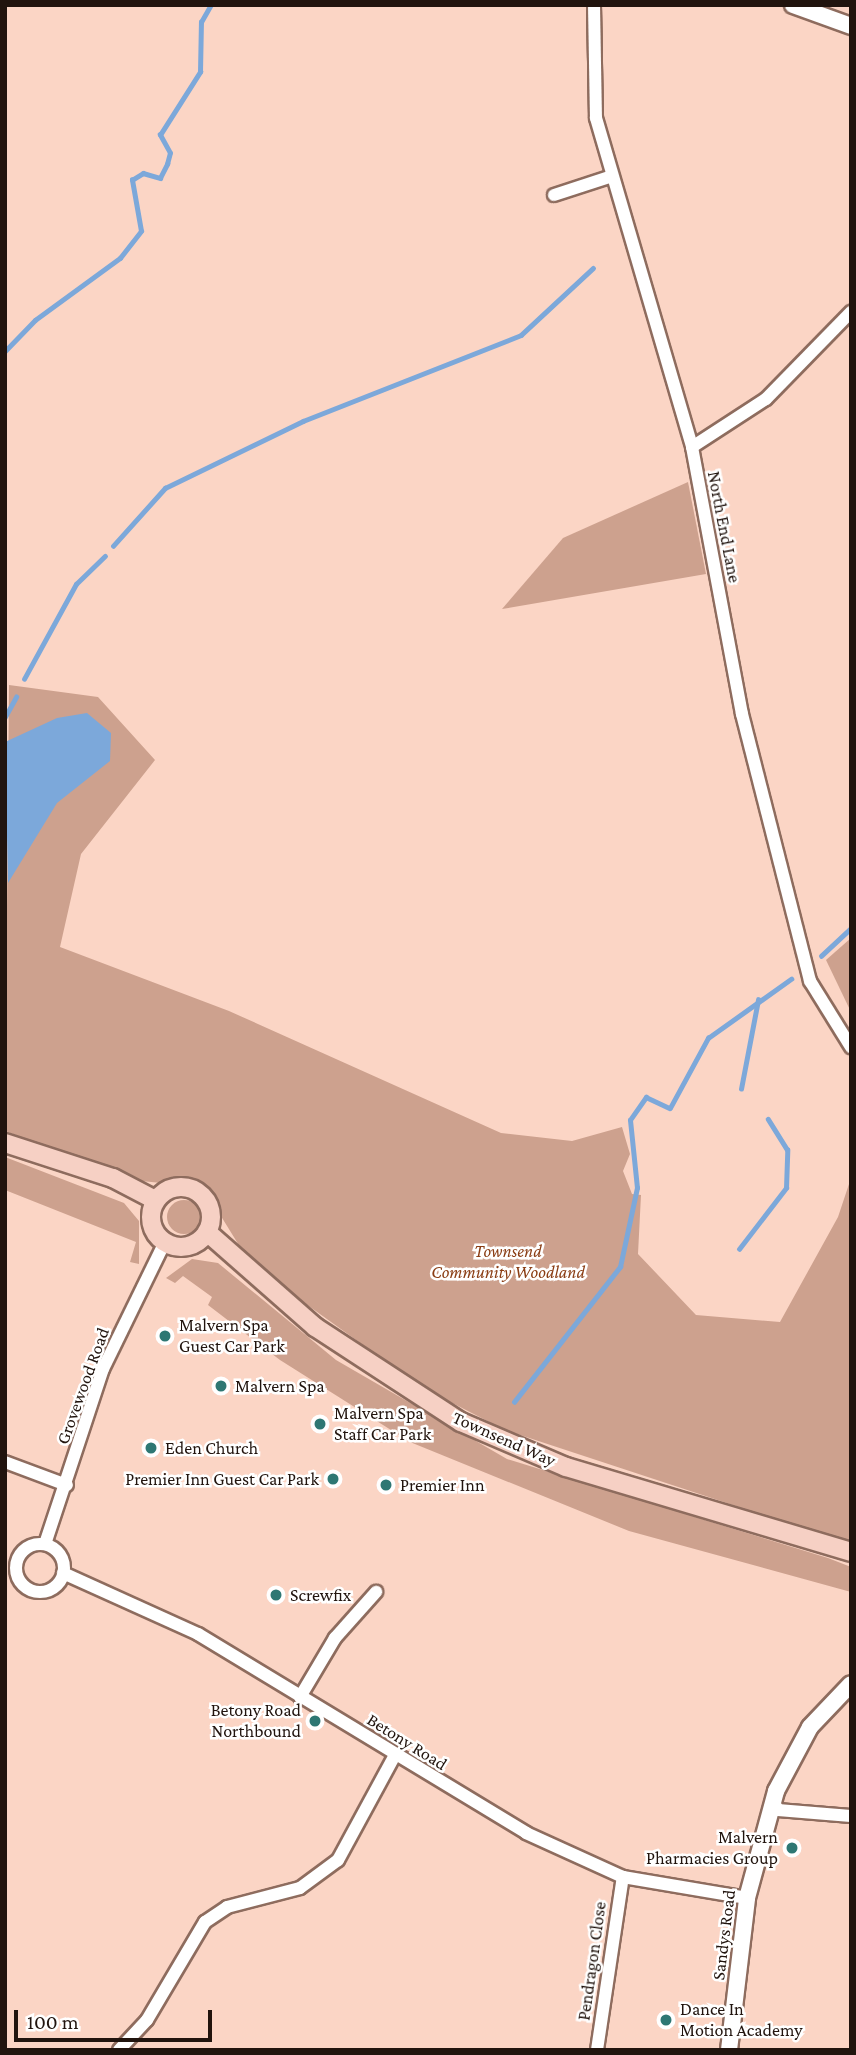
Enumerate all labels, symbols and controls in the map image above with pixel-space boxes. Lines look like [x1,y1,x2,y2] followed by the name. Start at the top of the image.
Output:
[703,469,745,585] street label: North End Lane
[431,1241,585,1284] park label: Townsend Community Woodland
[179,1315,285,1358] place label: Malvern Spa Guest Car Park
[52,1325,114,1447] street label: Grovewood Road
[157,1328,173,1344] marker: Malvern Spa Guest Car Park
[235,1375,325,1397] place label: Malvern Spa
[213,1378,229,1394] marker: Malvern Spa
[334,1403,431,1446] place label: Malvern Spa Staff Car Park
[449,1407,559,1471] street label: Townsend Way
[312,1416,328,1432] marker: Malvern Spa Staff Car Park
[165,1437,258,1459] place label: Eden Church
[143,1440,159,1456] marker: Eden Church
[125,1468,319,1490] place label: Premier Inn Guest Car Park
[325,1471,341,1487] marker: Premier Inn Guest Car Park
[400,1474,485,1496] place label: Premier Inn
[378,1477,394,1493] marker: Premier Inn
[290,1584,351,1606] place label: Screwfix
[268,1587,284,1603] marker: Screwfix
[211,1700,301,1742] place label: Betony Road Northbound
[363,1709,451,1775] street label: Betony Road
[307,1713,323,1729] marker: Betony Road Northbound
[646,1827,778,1870] place label: Malvern Pharmacies Group
[784,1840,800,1856] marker: Malvern Pharmacies Group
[708,1889,740,1981] street label: Sandys Road
[573,1900,611,2022] street label: Pendragon Close
[18,1996,215,2040] scale bar
[680,1999,803,2042] place label: Dance In Motion Academy
[27,2010,79,2034] text: 100 m
[658,2012,674,2028] marker: Dance In Motion Academy

